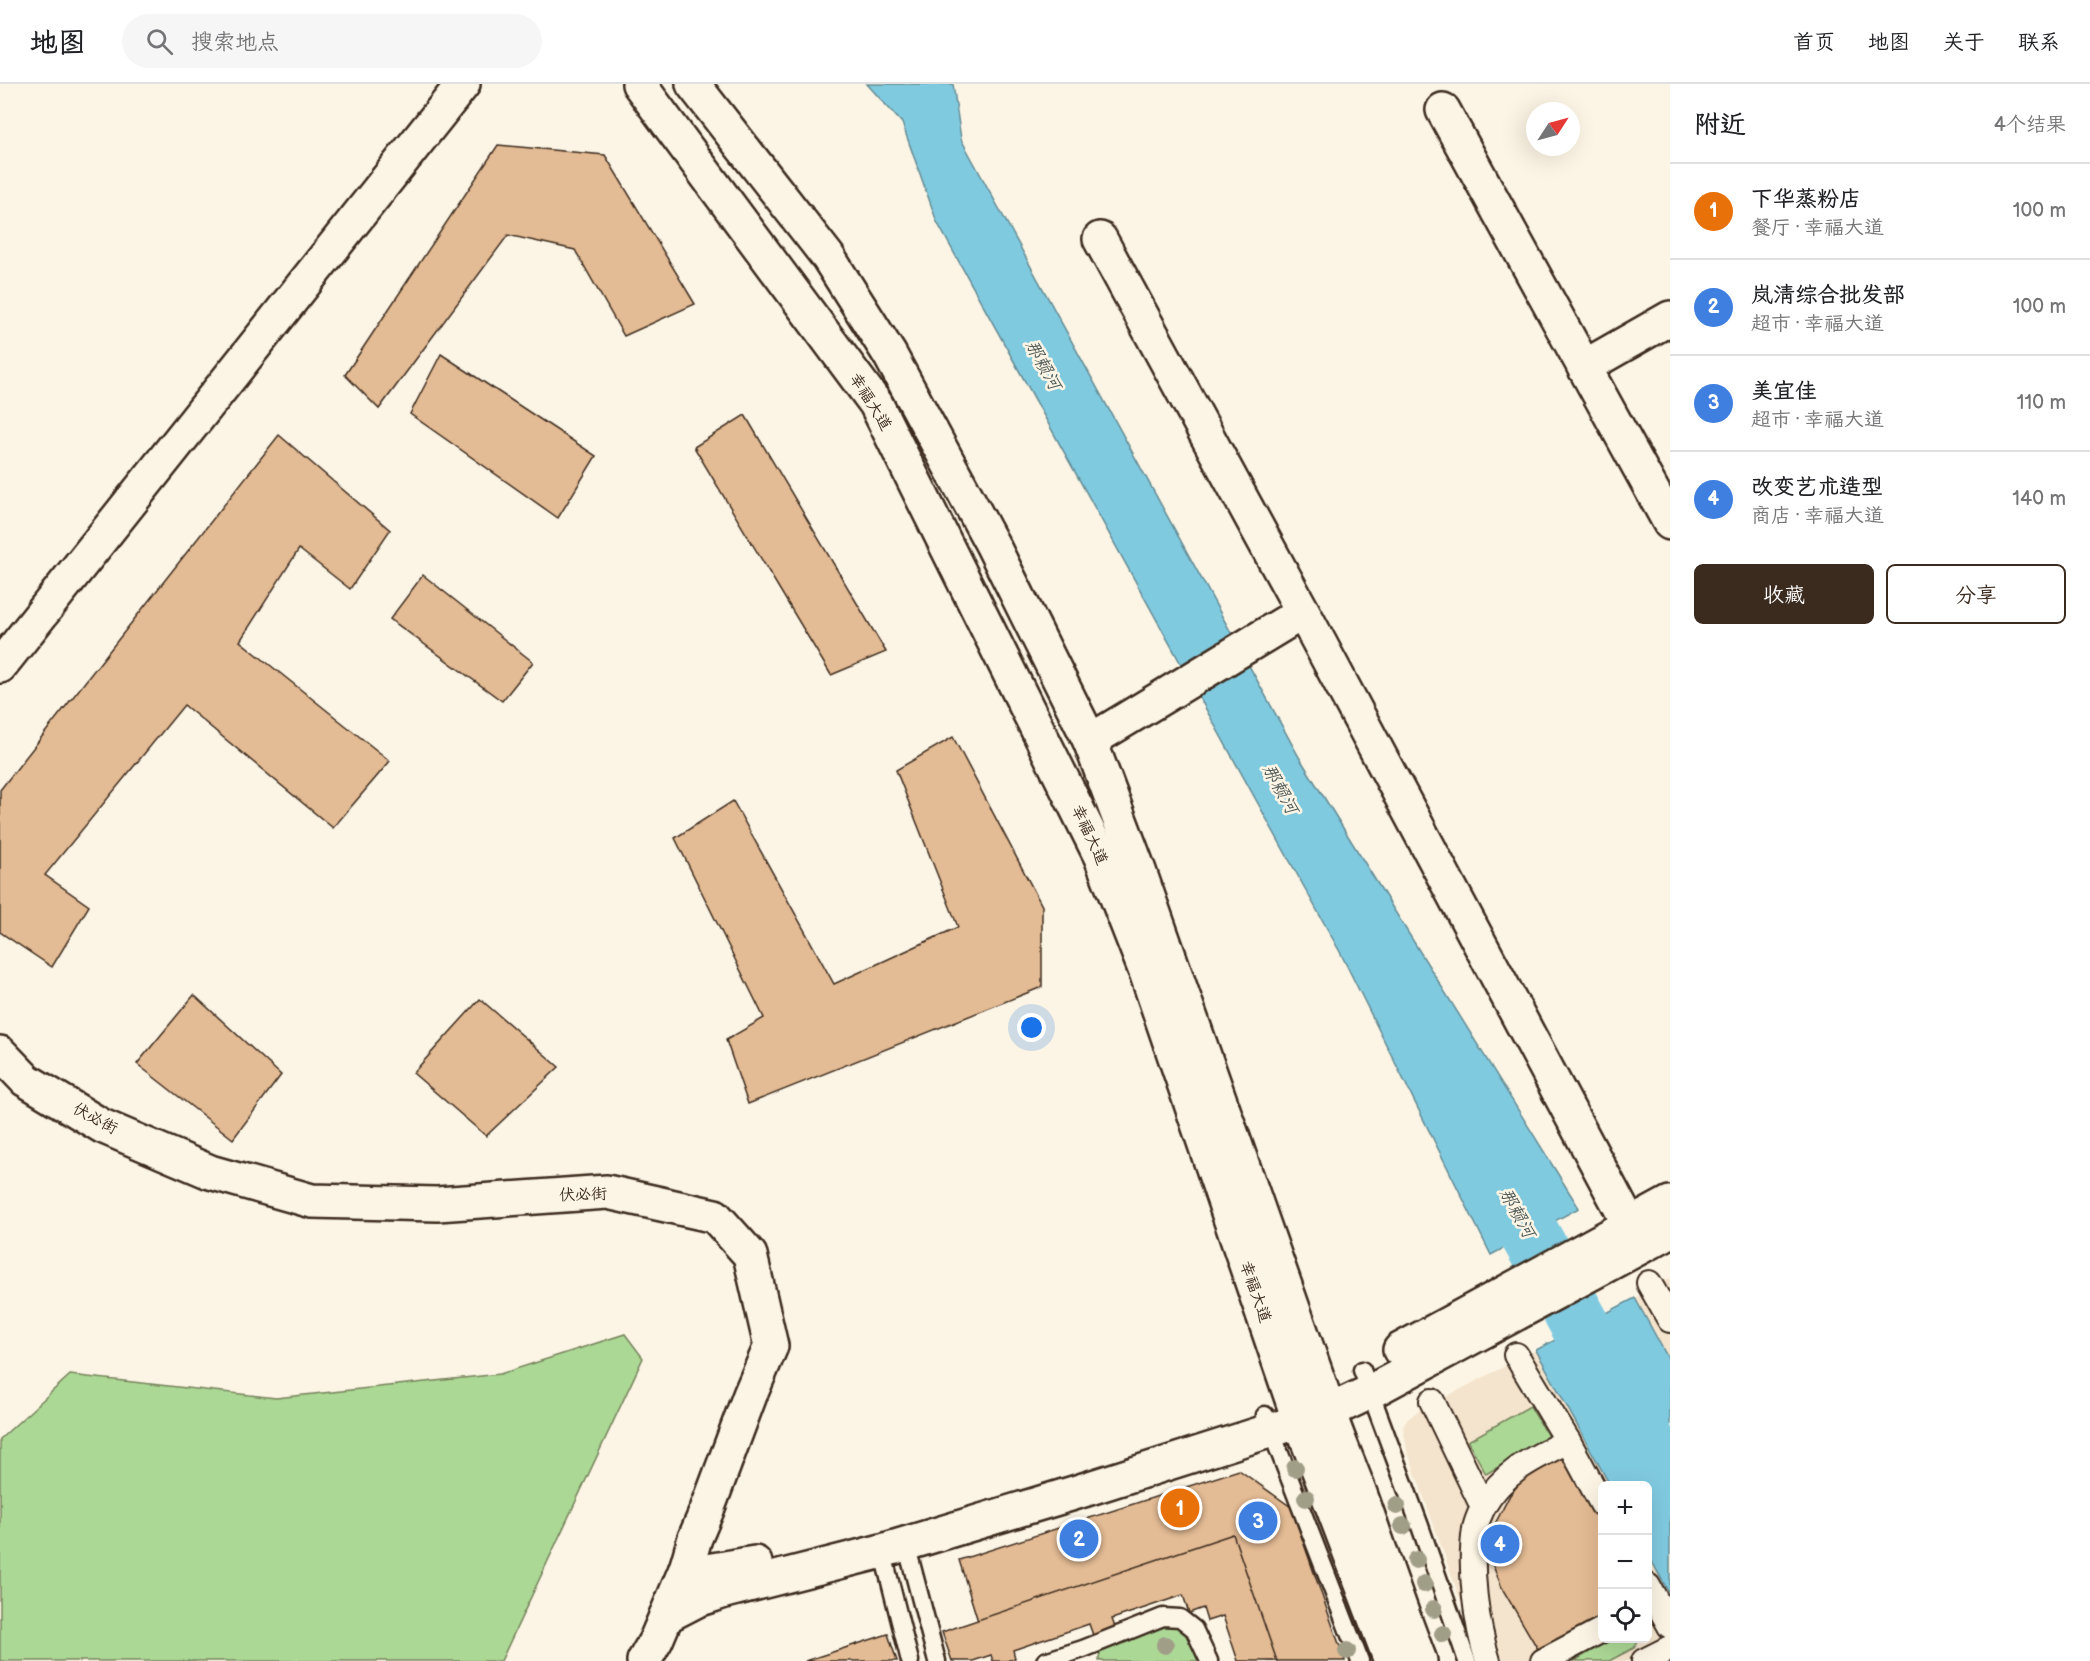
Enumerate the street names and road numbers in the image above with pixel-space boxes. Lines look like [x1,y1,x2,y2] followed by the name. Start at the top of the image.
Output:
[845,370,895,434] street label: 幸福大道
[1067,802,1111,868] street label: 幸福大道
[69,1099,121,1139] street label: 伏必街
[559,1185,607,1205] street label: 伏必街
[1236,1259,1274,1325] street label: 幸福大道

